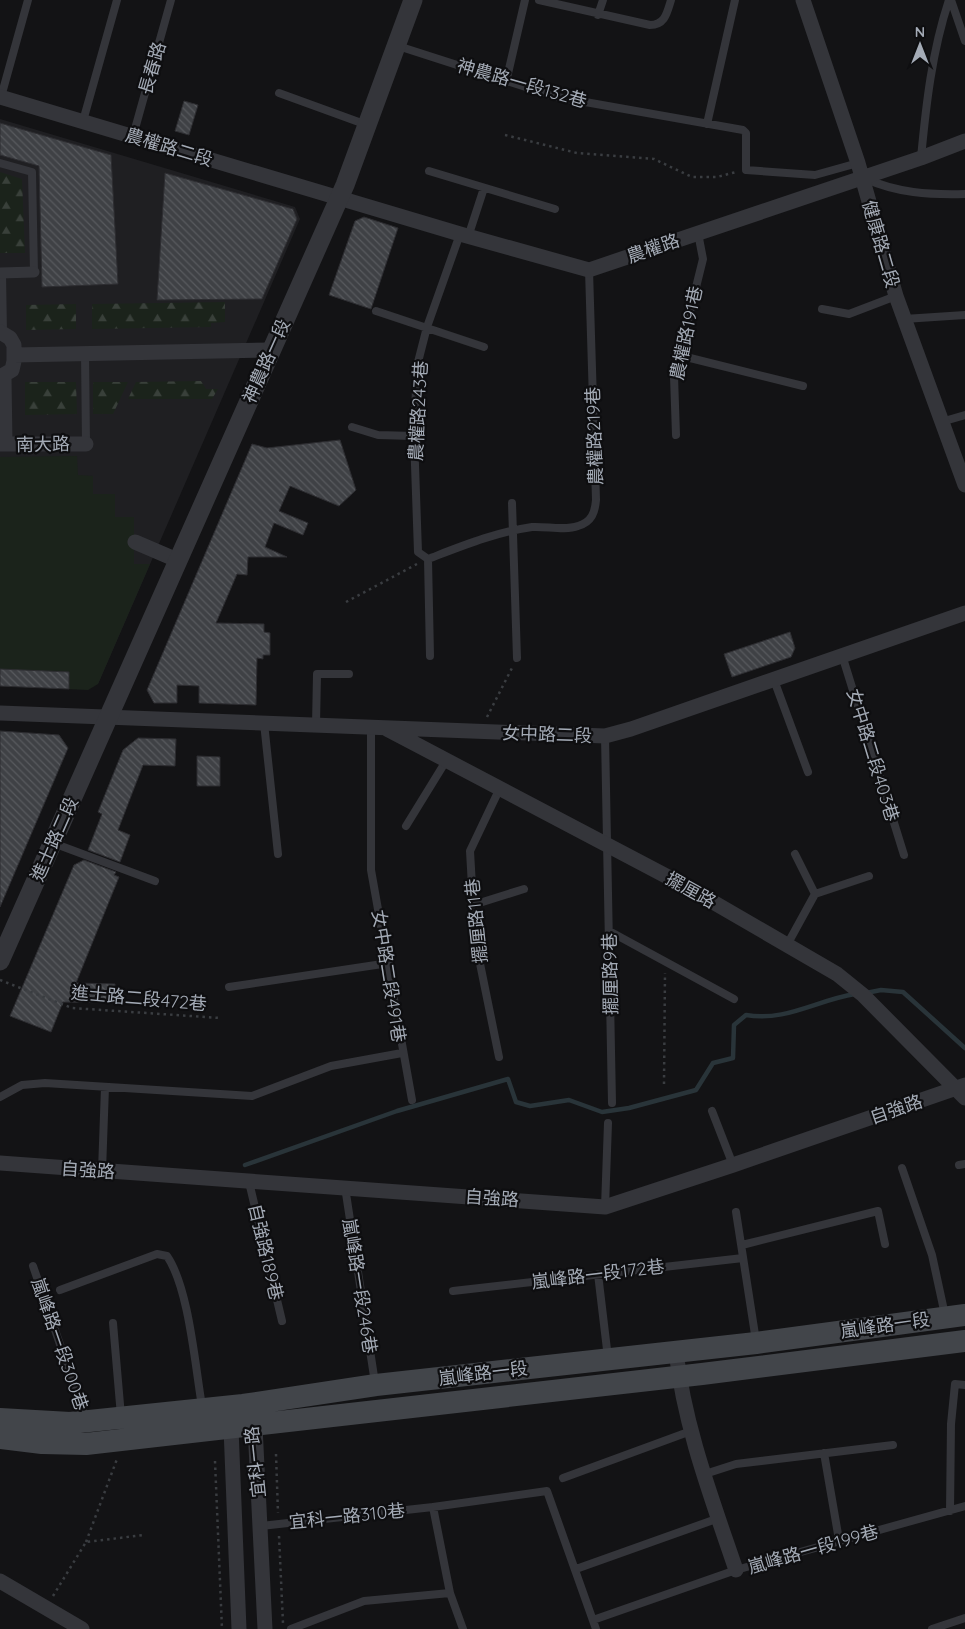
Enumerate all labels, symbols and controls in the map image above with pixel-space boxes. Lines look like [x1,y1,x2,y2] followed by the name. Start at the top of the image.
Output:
[895,20,945,70] north arrow
[915,23,925,41] text: N
[134,39,170,97] street label: 長春路
[454,53,590,113] street label: 神農路一段132巷
[123,123,215,171] street label: 農權路二段
[858,198,904,290] street label: 健康路二段
[624,228,682,268] street label: 農權路
[665,284,707,382] street label: 農權路191巷
[237,315,295,407] street label: 神農路一段
[404,360,432,462] street label: 農權路243巷
[581,386,607,486] street label: 農權路219巷
[16,432,70,456] street label: 南大路
[842,686,904,824] street label: 女中路二段403巷
[502,721,592,747] street label: 女中路二段
[25,793,83,885] street label: 進士路二段
[662,867,720,913] street label: 擺厘路
[460,877,492,965] street label: 擺厘路11巷
[367,908,411,1044] street label: 女中路二段491巷
[598,933,622,1015] street label: 擺厘路9巷
[70,981,208,1015] street label: 進士路二段472巷
[867,1089,925,1129] street label: 自強路
[60,1157,116,1183] street label: 自強路
[464,1185,520,1211] street label: 自強路
[244,1201,288,1303] street label: 自強路189巷
[338,1217,382,1355] street label: 嵐峰路一段246巷
[530,1254,666,1294] street label: 嵐峰路一段172巷
[27,1275,93,1413] street label: 嵐峰路一段300巷
[839,1307,931,1343] street label: 嵐峰路一段
[437,1356,529,1390] street label: 嵐峰路一段
[240,1425,270,1499] street label: 宜科一路
[288,1498,406,1534] street label: 宜科一路310巷
[745,1519,881,1579] street label: 嵐峰路一段199巷

